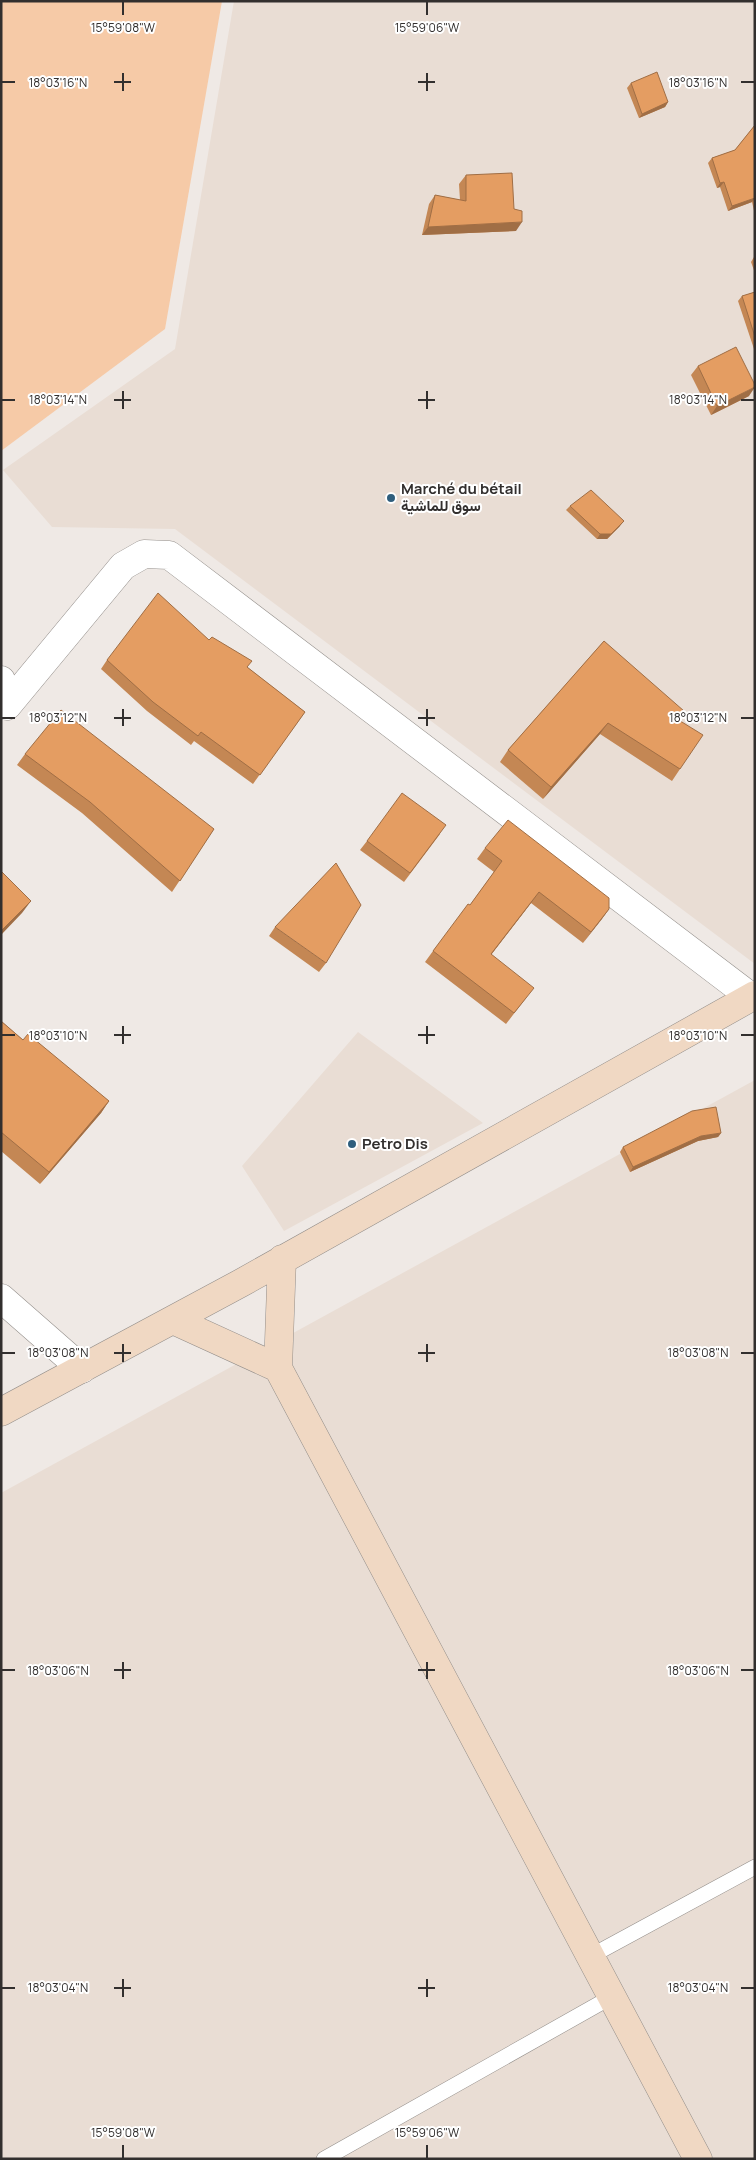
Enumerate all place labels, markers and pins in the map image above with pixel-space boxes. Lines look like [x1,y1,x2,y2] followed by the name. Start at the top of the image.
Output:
[401,478,522,516] place label: Marché du bétail سوق للماشية
[385,492,397,504] marker: Marché du bétail سوق للماشية
[362,1133,428,1154] place label: Petro Dis
[346,1138,358,1150] marker: Petro Dis

